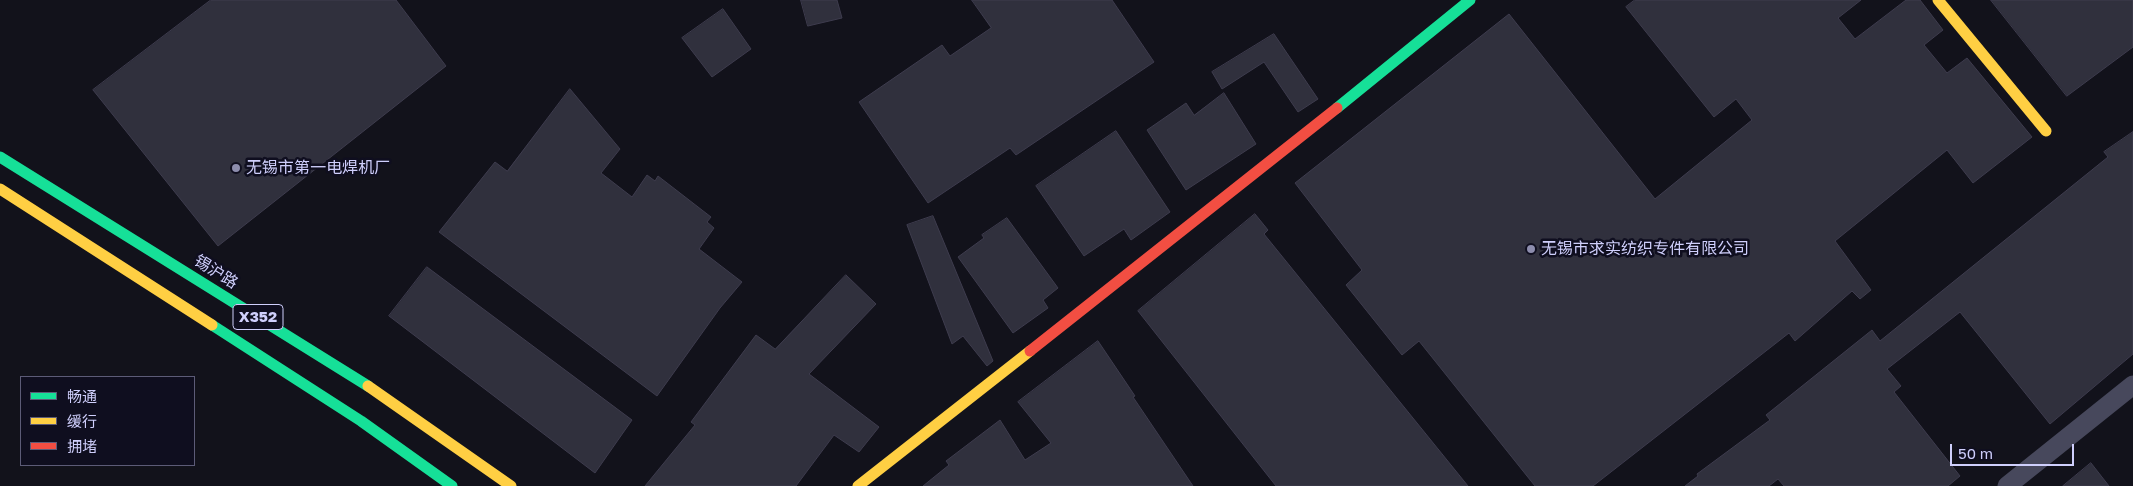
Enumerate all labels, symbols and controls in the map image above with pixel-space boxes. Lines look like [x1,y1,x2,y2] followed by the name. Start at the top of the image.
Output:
[246,158,390,178] place label: 无锡市第一电焊机厂
[230,162,242,174] marker: 无锡市第一电焊机厂
[1541,239,1749,259] place label: 无锡市求实纺织专件有限公司
[1525,243,1537,255] marker: 无锡市求实纺织专件有限公司
[191,251,241,293] street label: 锡沪路
[233,304,283,330] road number: X352
[20,376,195,466] legend
[67,387,97,405] text: 畅通
[67,412,97,430] text: 缓行
[1953,434,2077,466] scale bar
[67,437,97,455] text: 拥堵
[1958,444,1993,462] text: 50 m

